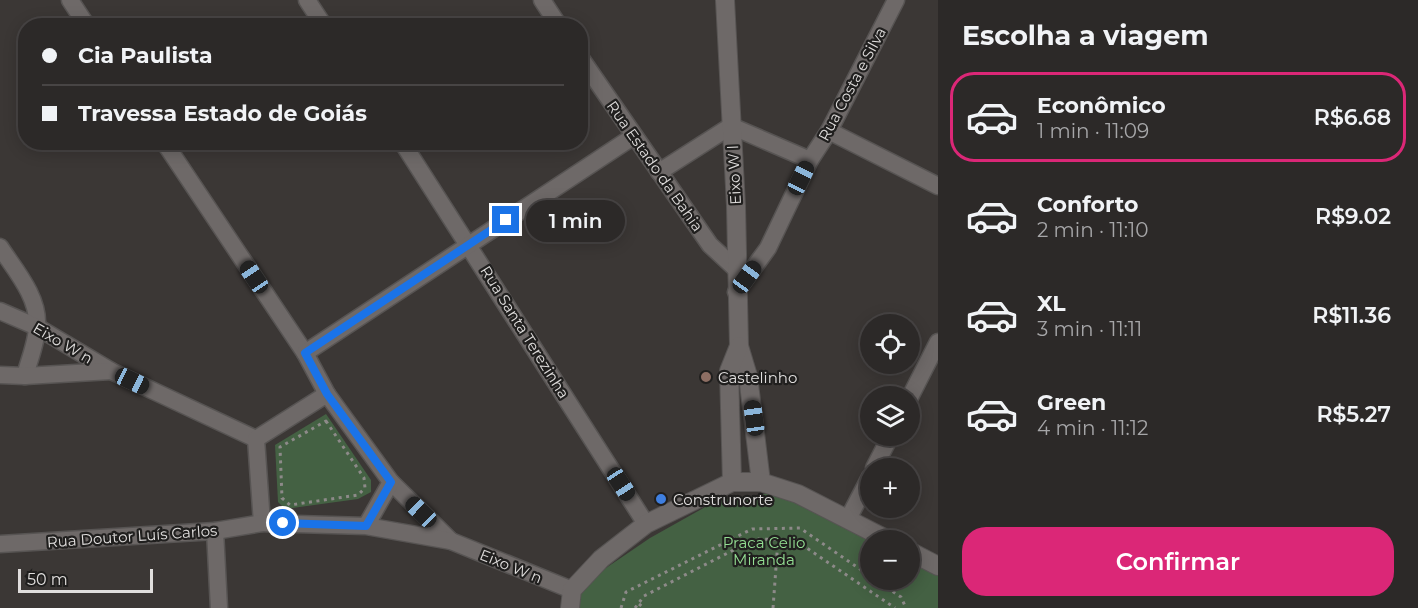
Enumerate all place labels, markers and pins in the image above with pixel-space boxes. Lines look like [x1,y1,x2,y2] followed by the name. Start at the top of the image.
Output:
[718,368,797,387] place label: Castelinho
[699,370,713,384] marker: Castelinho
[673,490,773,509] place label: Construnorte
[654,492,668,506] marker: Construnorte

